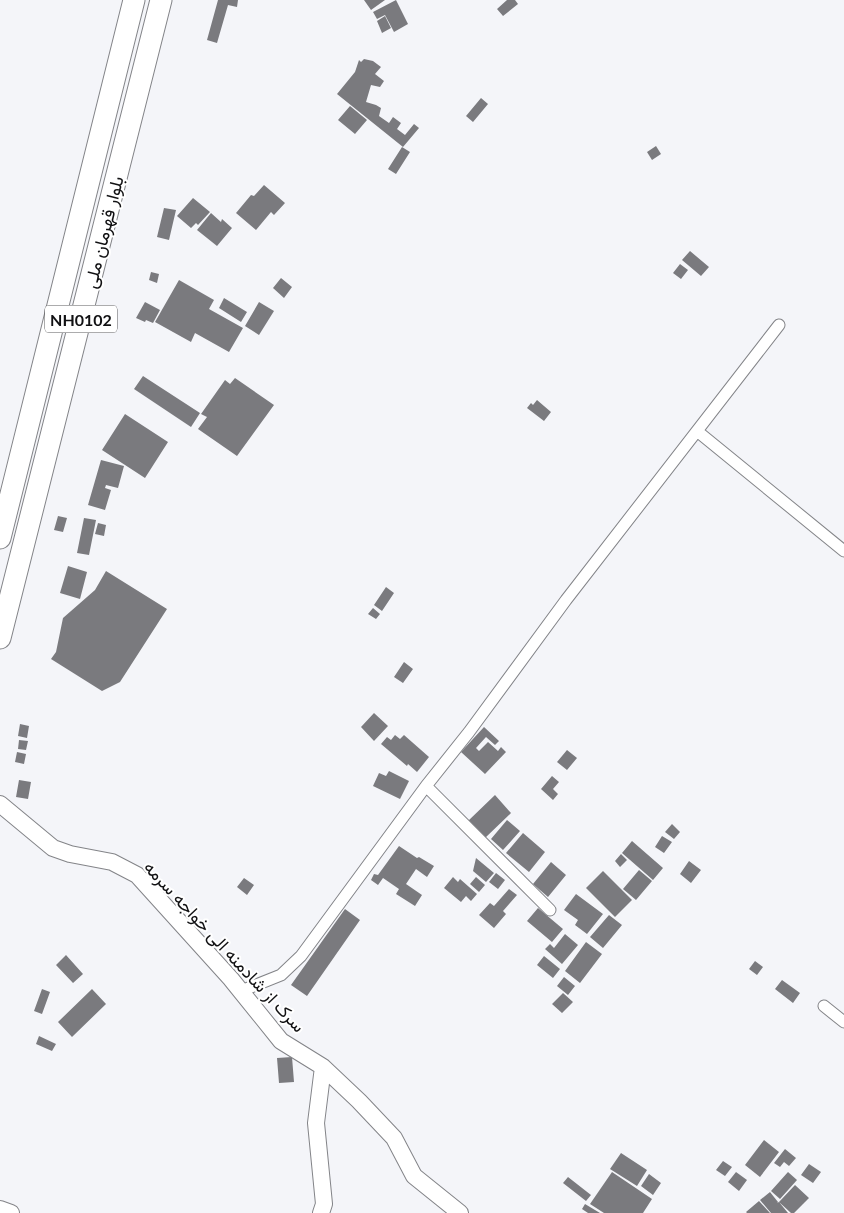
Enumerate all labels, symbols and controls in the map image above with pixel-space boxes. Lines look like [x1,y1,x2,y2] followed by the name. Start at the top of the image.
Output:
[78,174,129,291] street label: بلوار قهرمان ملی
[45,306,117,332] road number: NH0102
[139,856,310,1037] street label: سرک از شادمنه الی خواجه سرمه

